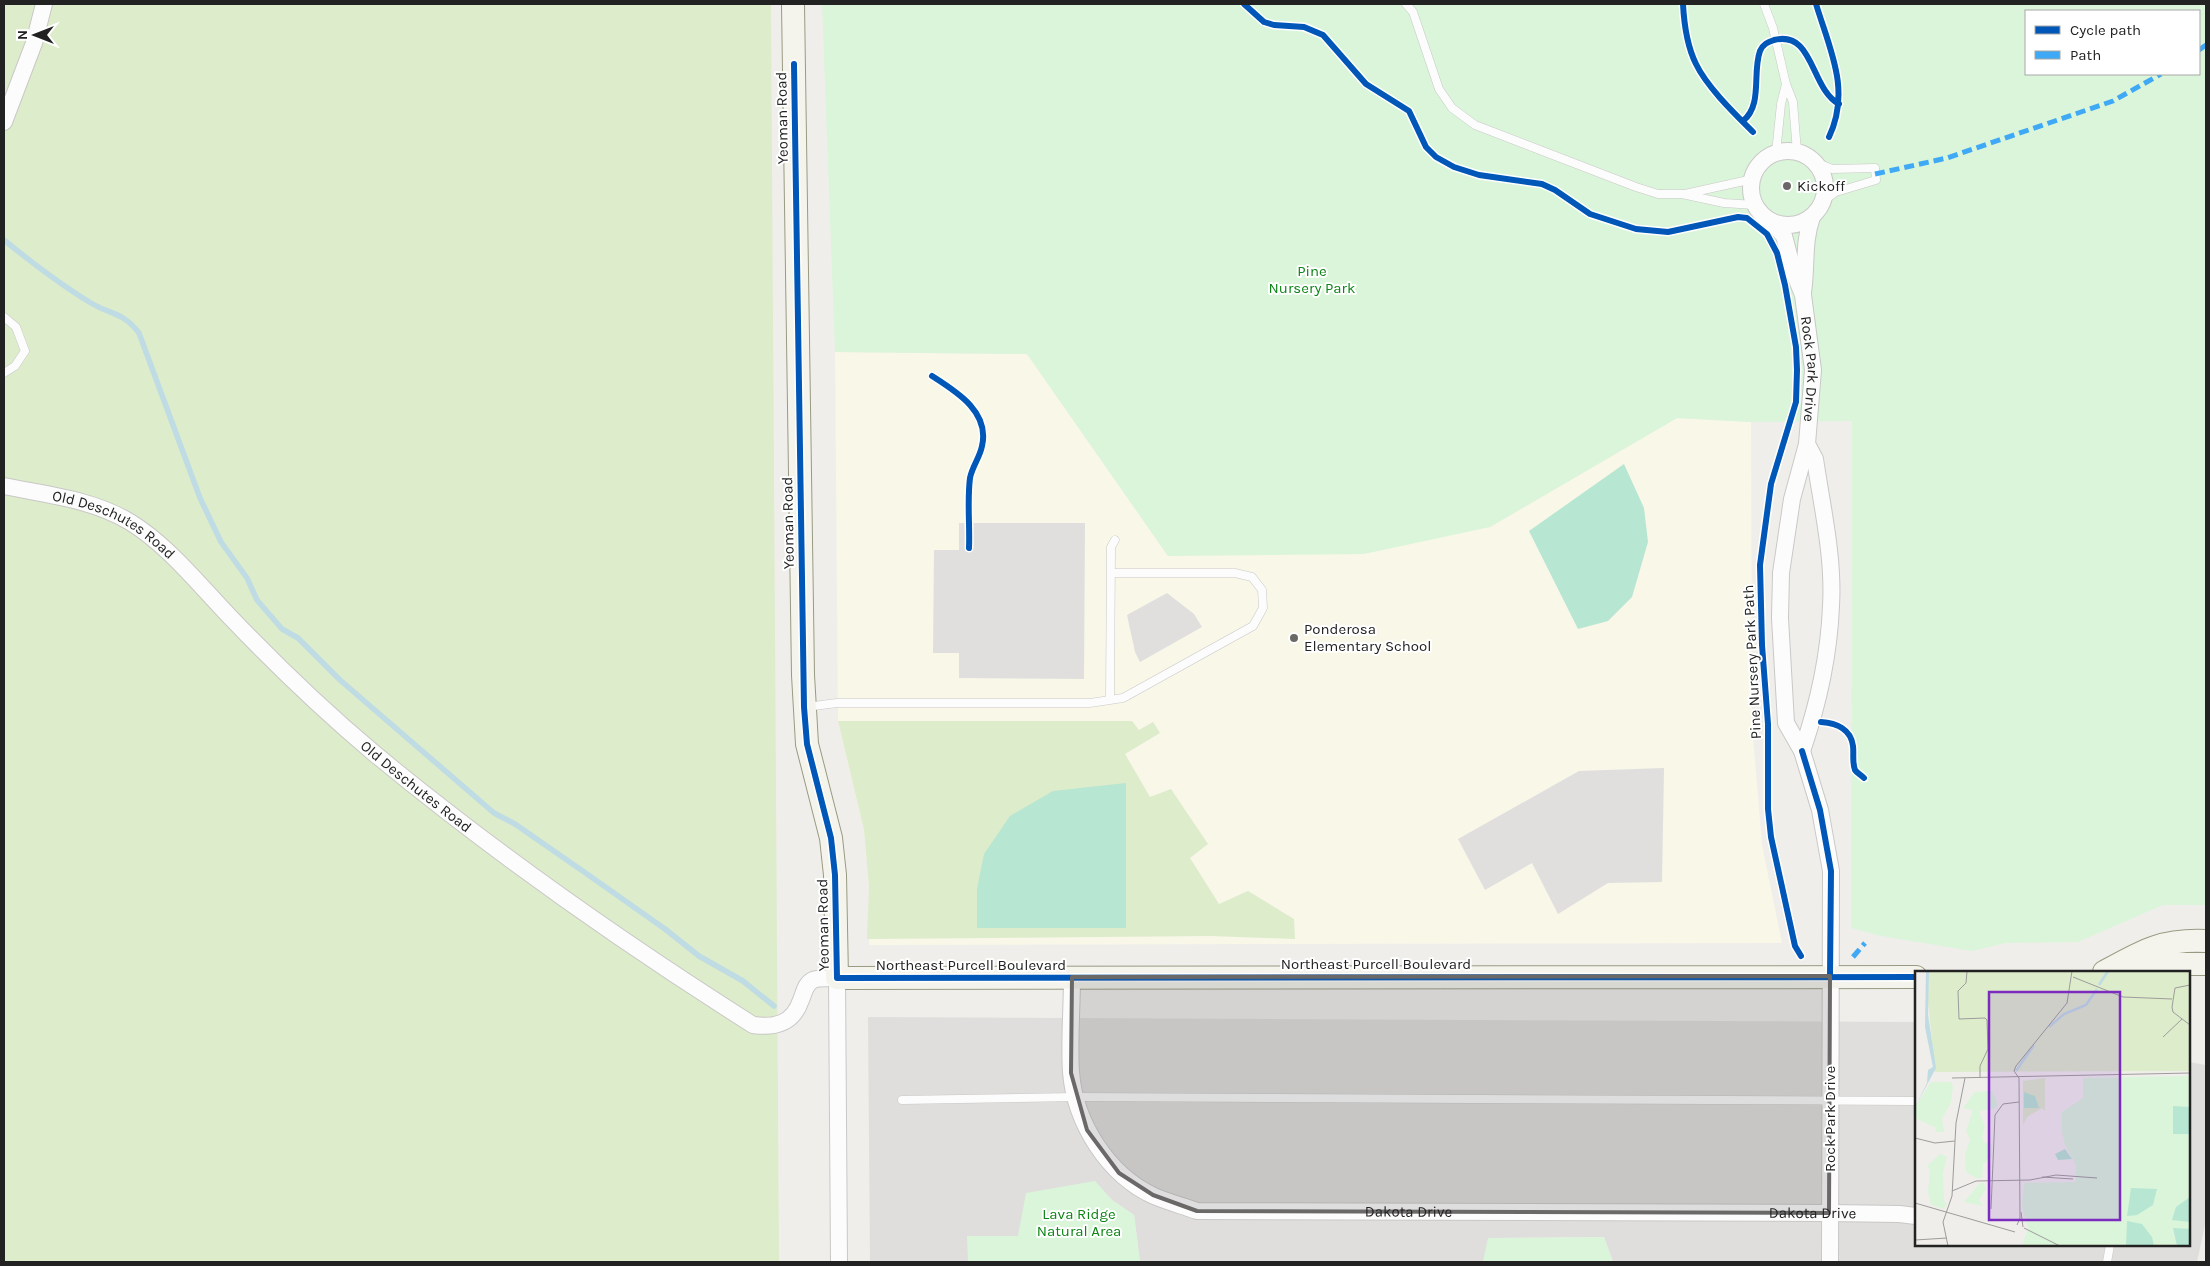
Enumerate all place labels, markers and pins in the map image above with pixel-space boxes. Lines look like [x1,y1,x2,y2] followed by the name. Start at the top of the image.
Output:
[1797,177,1846,195] place label: Kickoff
[1781,180,1793,192] marker: Kickoff
[1304,620,1431,655] place label: Ponderosa Elementary School
[1288,632,1300,644] marker: Ponderosa Elementary School

